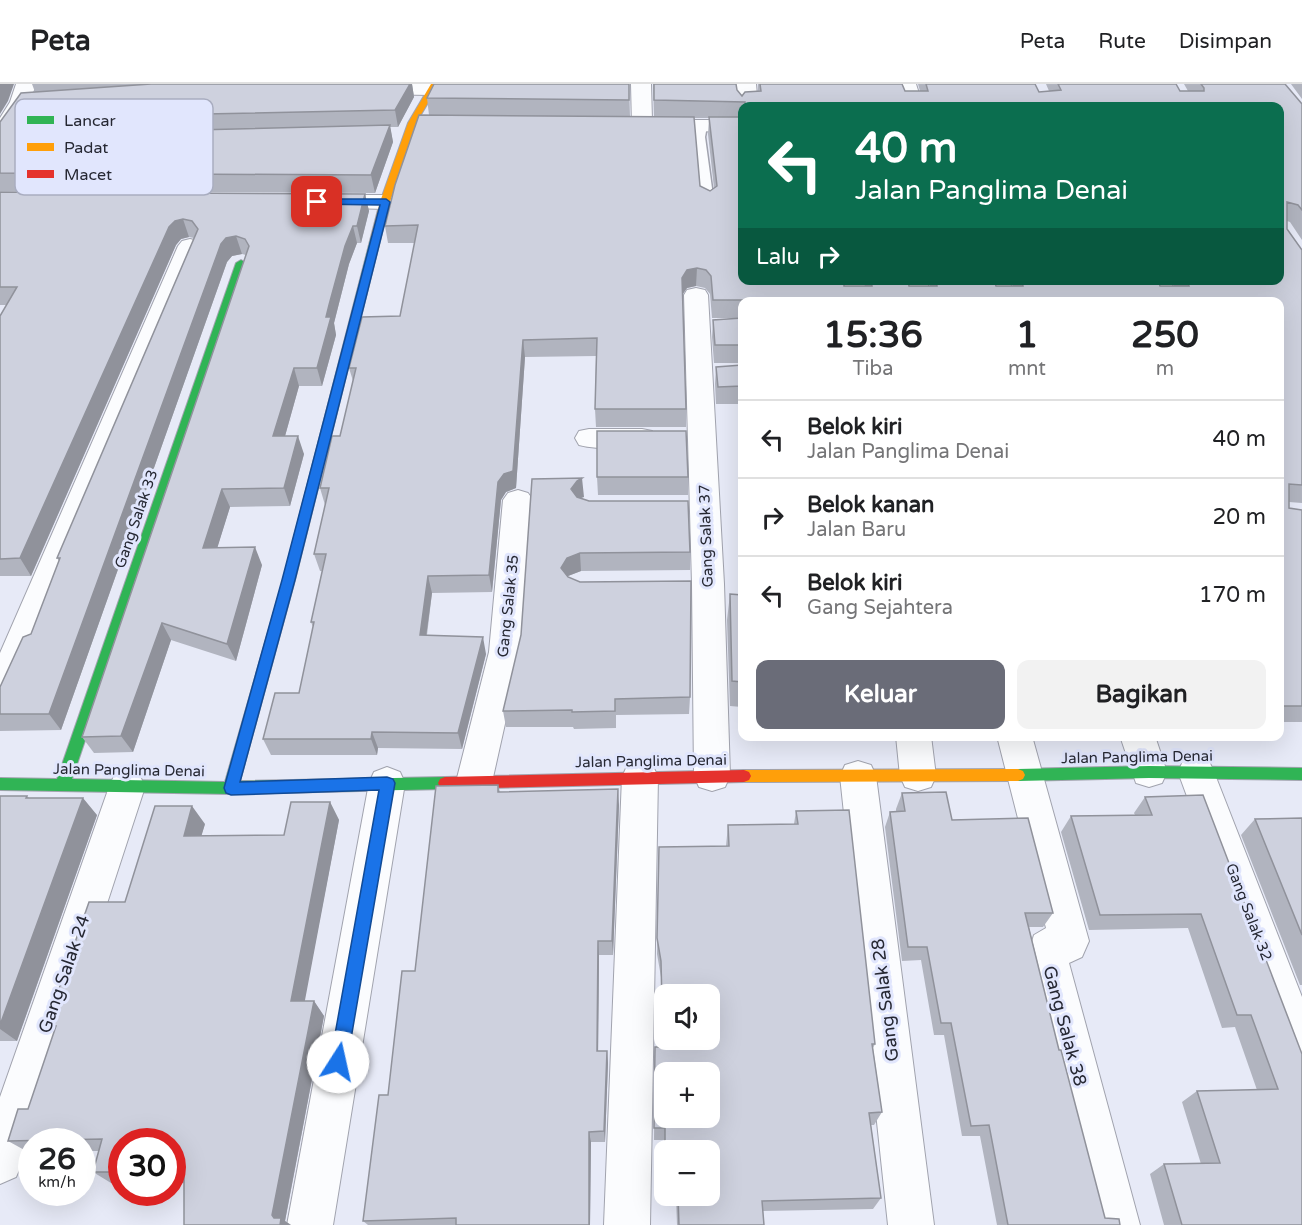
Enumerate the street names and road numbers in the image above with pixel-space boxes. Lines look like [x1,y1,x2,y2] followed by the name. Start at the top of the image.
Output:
[111,467,161,571] street label: Gang Salak 33
[695,484,717,588] street label: Gang Salak 37
[494,554,522,658] street label: Gang Salak 35
[1061,747,1213,767] street label: Jalan Panglima Denai
[575,751,727,771] street label: Jalan Panglima Denai
[53,760,205,780] street label: Jalan Panglima Denai
[1222,861,1276,963] street label: Gang Salak 32
[33,912,95,1036] street label: Gang Salak 24
[867,937,903,1063] street label: Gang Salak 28
[1038,963,1092,1089] street label: Gang Salak 38

